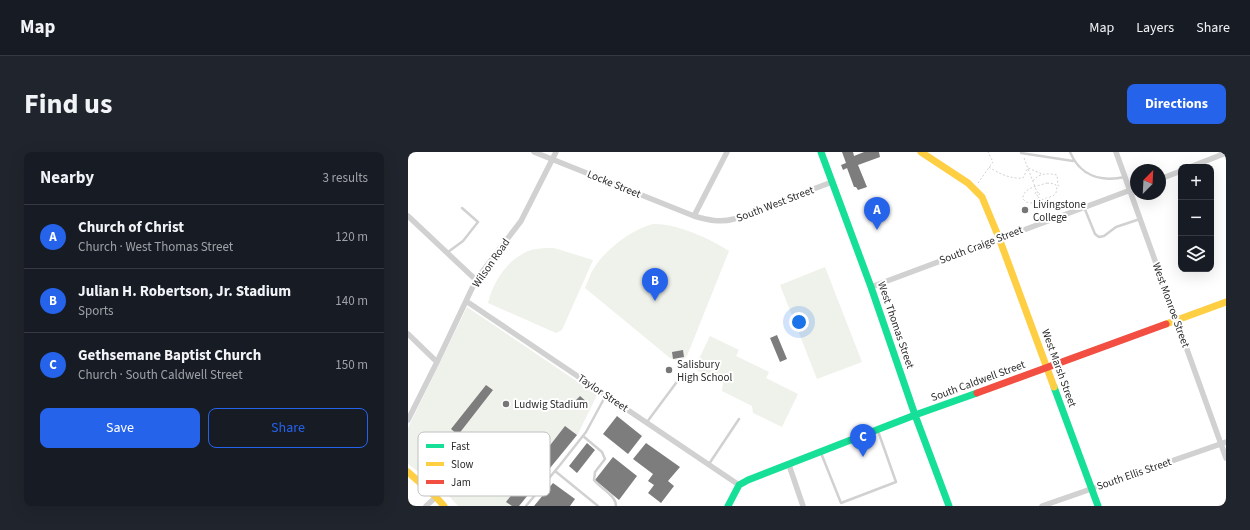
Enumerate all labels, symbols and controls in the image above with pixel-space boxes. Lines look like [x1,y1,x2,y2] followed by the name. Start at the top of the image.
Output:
[20,14,55,41] text: Map
[1089,18,1114,38] text: Map
[1136,18,1174,38] text: Layers
[1196,18,1230,38] text: Share
[24,84,112,124] text: Find us
[1127,84,1226,124] button: Directions
[1130,164,1166,200] north arrow
[1178,164,1214,272] map controls
[1178,164,1214,200] button: +
[40,166,94,190] text: Nearby
[585,166,643,202] street label: Locke Street
[323,169,368,187] text: 3 results
[734,182,816,226] street label: South West Street
[864,197,890,230] pin: A
[1033,197,1086,225] place label: Livingstone College
[1178,200,1214,236] button: −
[1020,205,1030,215] marker: Livingstone College
[78,217,184,238] text: Church of Christ
[937,222,1025,268] street label: South Craige Street
[49,228,57,246] text: A
[335,228,368,246] text: 120 m
[469,236,513,290] street label: Wilson Road
[1178,236,1214,272] button: layers
[78,238,233,256] text: Church · West Thomas Street
[1149,260,1193,350] street label: West Monroe Street
[642,268,668,301] pin: B
[874,279,918,371] street label: West Thomas Street
[78,281,291,302] text: Julian H. Robertson, Jr. Stadium
[49,292,57,310] text: B
[335,292,368,310] text: 140 m
[78,302,113,320] text: Sports
[789,312,809,332] your location
[1038,327,1080,409] street label: West Marsh Street
[78,345,261,366] text: Gethsemane Baptist Church
[49,356,57,374] text: C
[335,356,368,374] text: 150 m
[677,357,732,385] place label: Salisbury High School
[929,357,1027,405] street label: South Caldwell Street
[664,365,674,375] marker: Salisbury High School
[78,366,243,384] text: Church · South Caldwell Street
[575,371,632,416] street label: Taylor Street
[514,397,588,412] place label: Ludwig Stadium
[501,399,511,409] marker: Ludwig Stadium
[40,408,200,448] button: Save
[208,408,368,448] button: Share
[850,424,876,457] pin: C
[418,432,550,496] legend
[451,439,470,454] text: Fast
[1095,454,1174,494] street label: South Ellis Street
[451,457,474,472] text: Slow
[451,475,471,490] text: Jam

